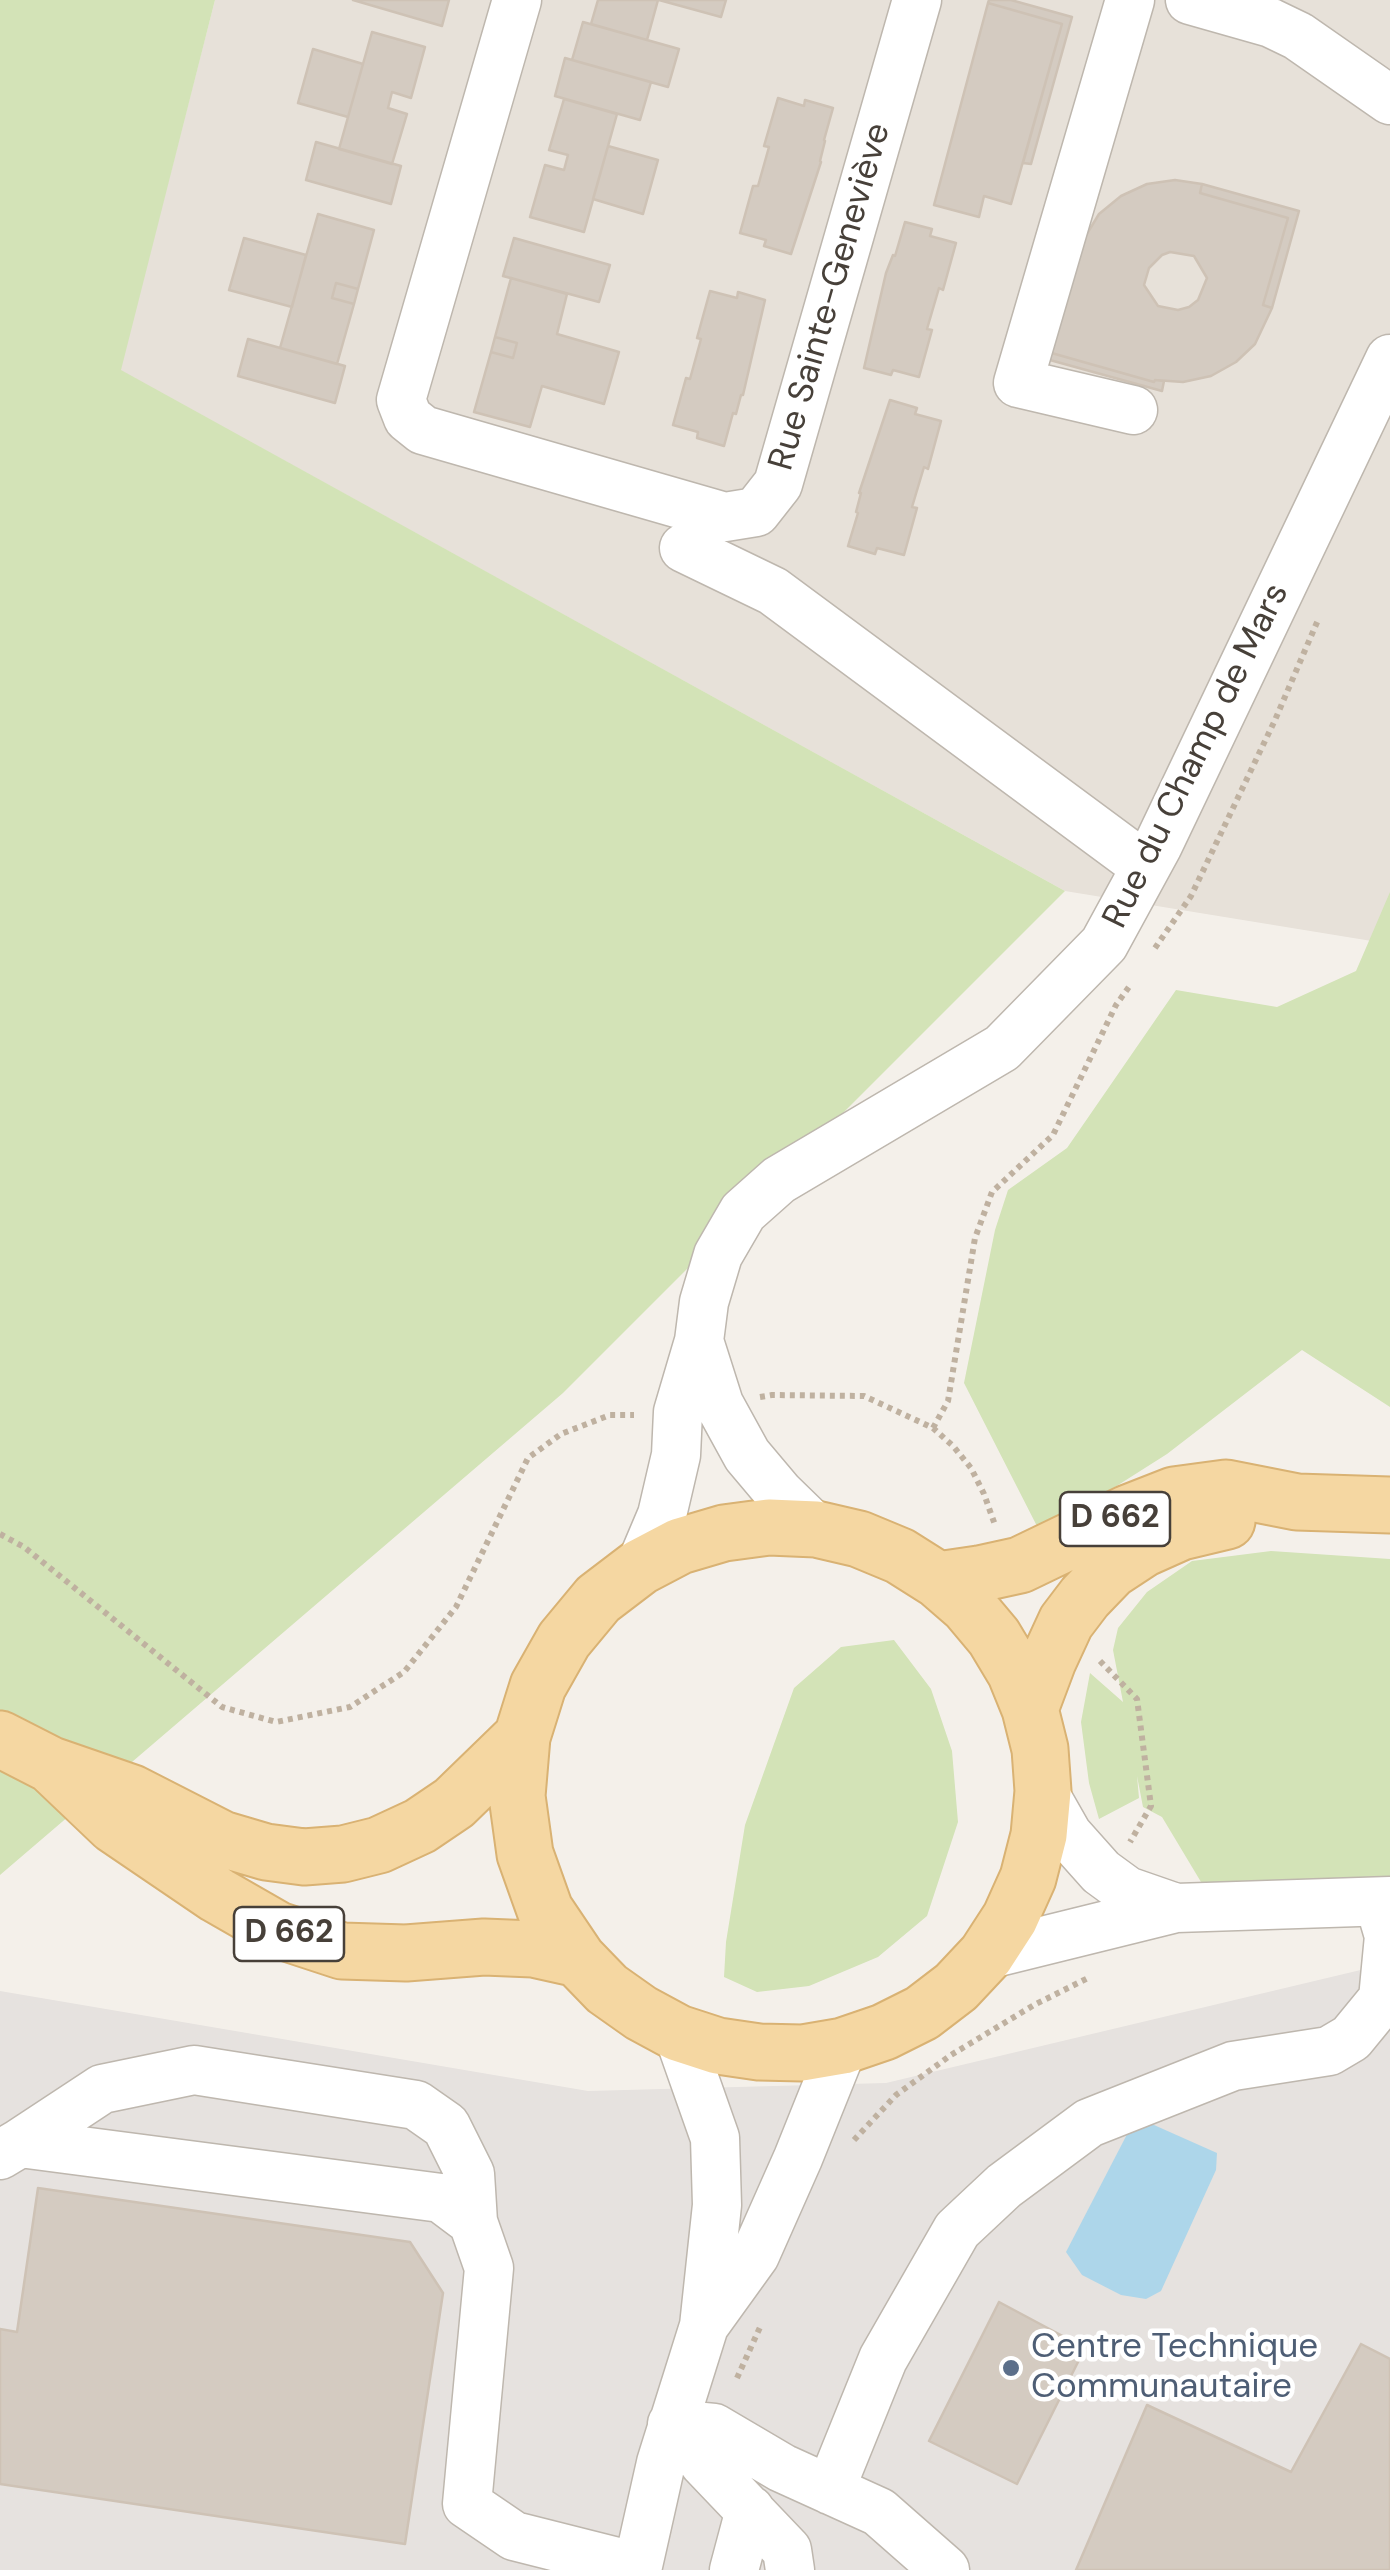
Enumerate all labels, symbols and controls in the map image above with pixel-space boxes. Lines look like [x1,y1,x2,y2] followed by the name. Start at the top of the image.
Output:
[761,119,901,475] street label: Rue Sainte-Geneviève
[1095,577,1299,935] street label: Rue du Champ de Mars
[1060,1492,1170,1546] road number: D 662
[234,1907,344,1961] road number: D 662
[1031,2327,1318,2409] place label: Centre Technique Communautaire
[1000,2357,1022,2379] marker: Centre Technique Communautaire

